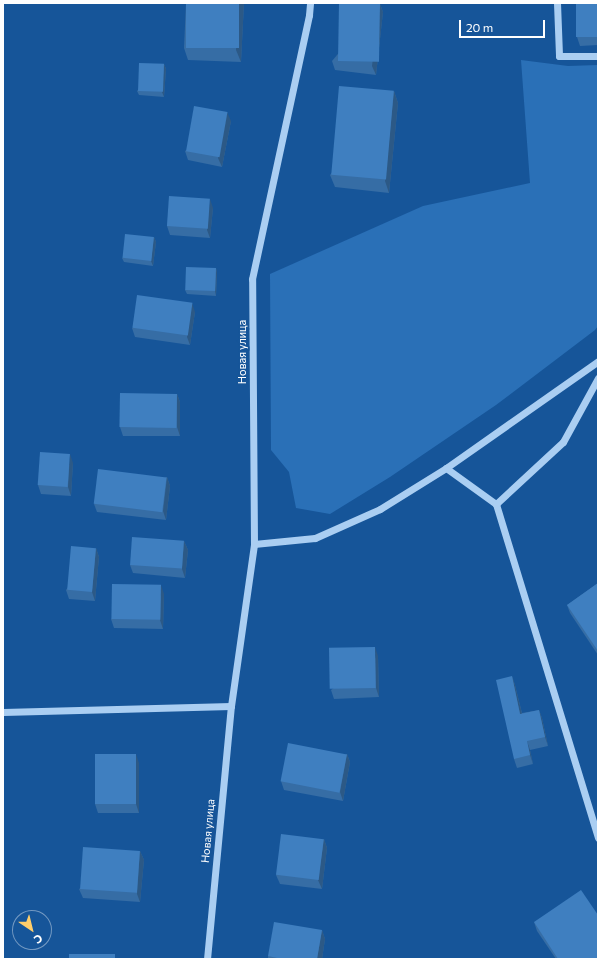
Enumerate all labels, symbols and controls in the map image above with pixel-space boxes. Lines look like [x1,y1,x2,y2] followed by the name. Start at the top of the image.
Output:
[461,12,547,38] scale bar
[466,20,493,34] text: 20 m
[235,320,249,384] street label: Новая улица
[199,798,217,864] street label: Новая улица
[12,910,52,950] north arrow
[32,932,45,947] text: С

